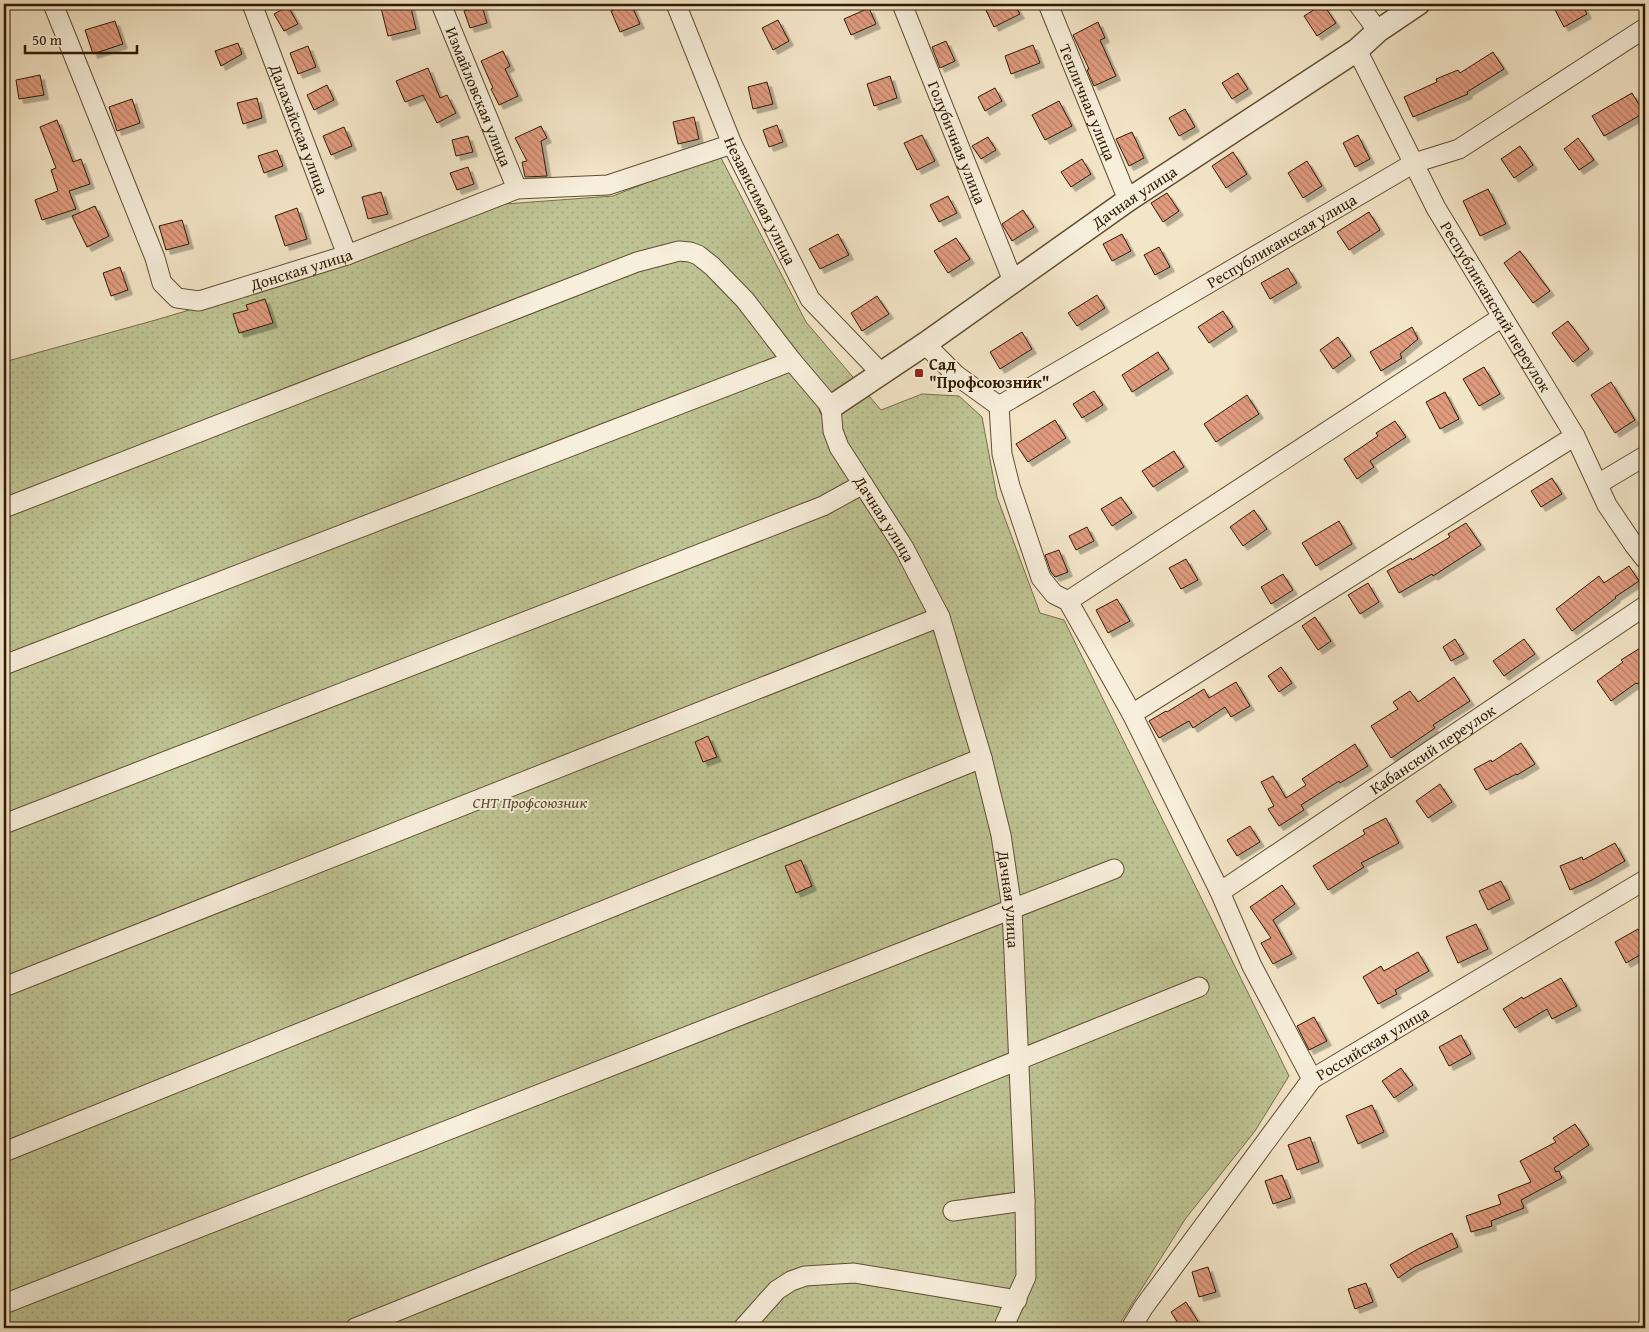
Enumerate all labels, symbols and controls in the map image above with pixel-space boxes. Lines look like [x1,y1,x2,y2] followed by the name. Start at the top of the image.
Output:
[25,22,138,54] scale bar
[440,23,519,170] street label: Измайловская улица
[32,29,63,50] text: 50 m
[1053,40,1123,165] street label: Тепличная улица
[264,60,335,198] street label: Далахайская улица
[922,77,993,208] street label: Голубичная улица
[718,133,803,269] street label: Независимая улица
[1086,159,1182,235] street label: Дачная улица
[1202,187,1361,294] street label: Республиканская улица
[1435,216,1558,397] street label: Республиканский переулок
[246,242,356,297] street label: Донская улица
[929,352,1049,394] place label: Сад "Профсоюзник"
[913,367,925,379] marker: Сад "Профсоюзник"
[848,470,921,566] street label: Дачная улица
[1365,698,1501,800] street label: Кабанский переулок
[473,790,588,814] park label: СНТ Профсоюзник
[991,848,1026,949] street label: Дачная улица
[1311,1000,1434,1086] street label: Российская улица

